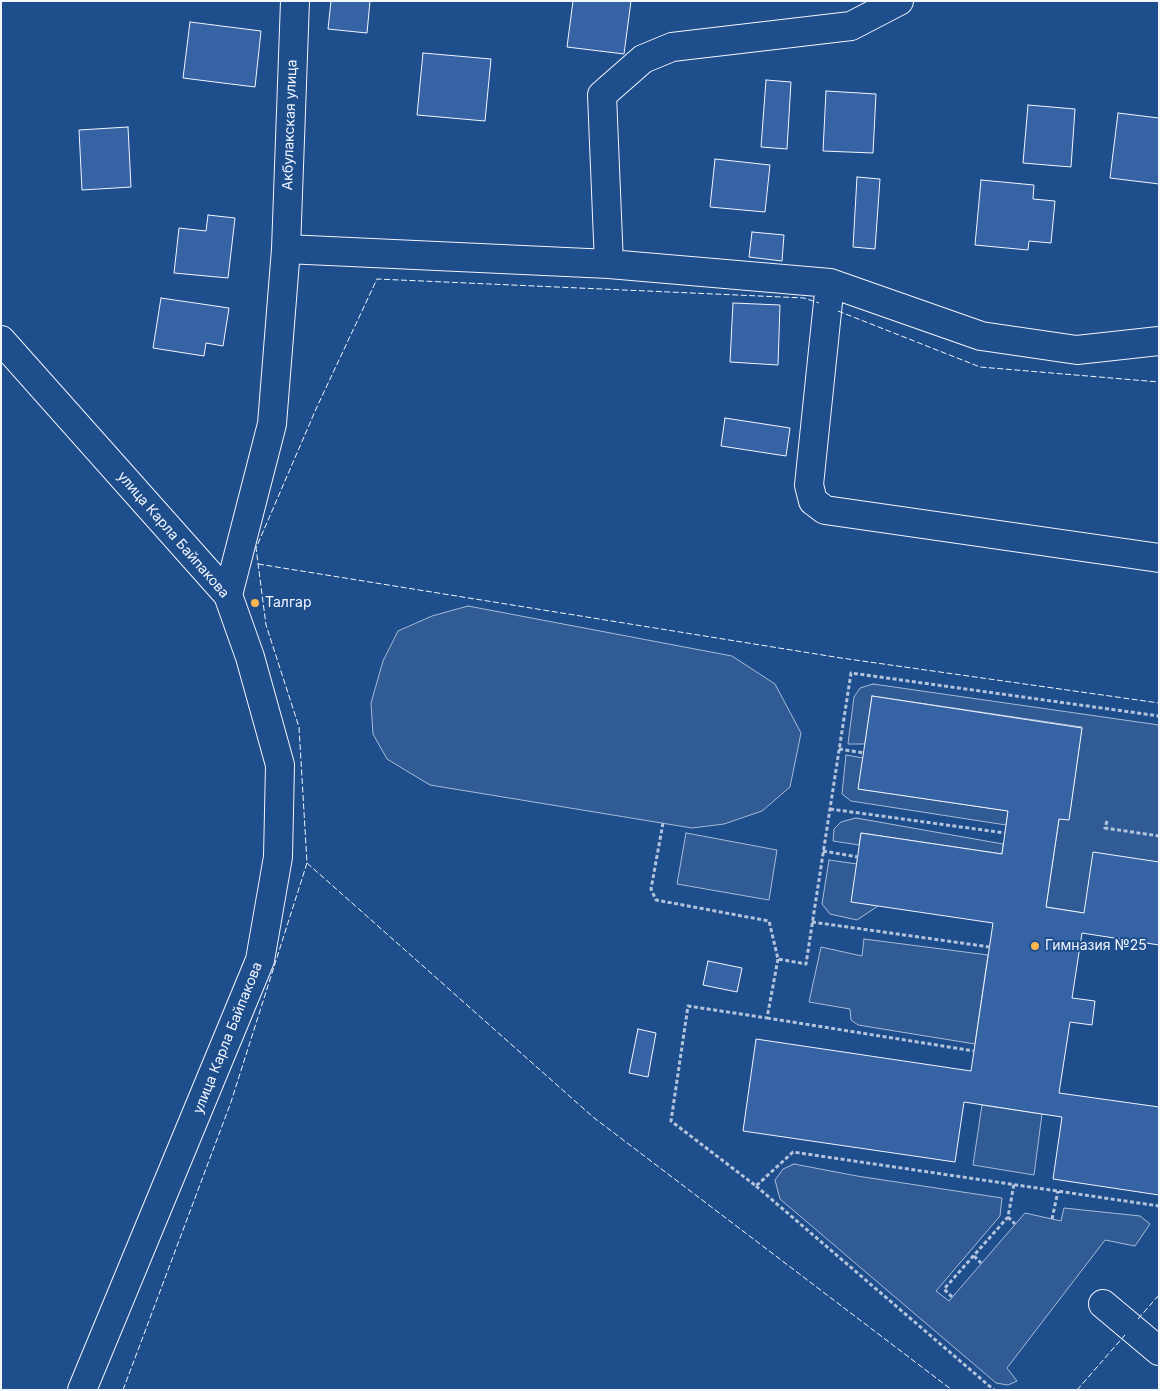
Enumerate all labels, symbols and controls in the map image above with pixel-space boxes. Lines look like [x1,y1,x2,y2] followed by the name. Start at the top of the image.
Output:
[279,59,301,191] street label: Акбулакская улица
[113,468,233,602] street label: улица Карла Байпакова
[265,595,311,611] place label: Талгар
[249,597,261,609] marker: Талгар
[1045,938,1147,954] place label: Гимназия №25
[1029,940,1041,952] marker: Гимназия №25
[190,960,266,1116] street label: улица Карла Байпакова

